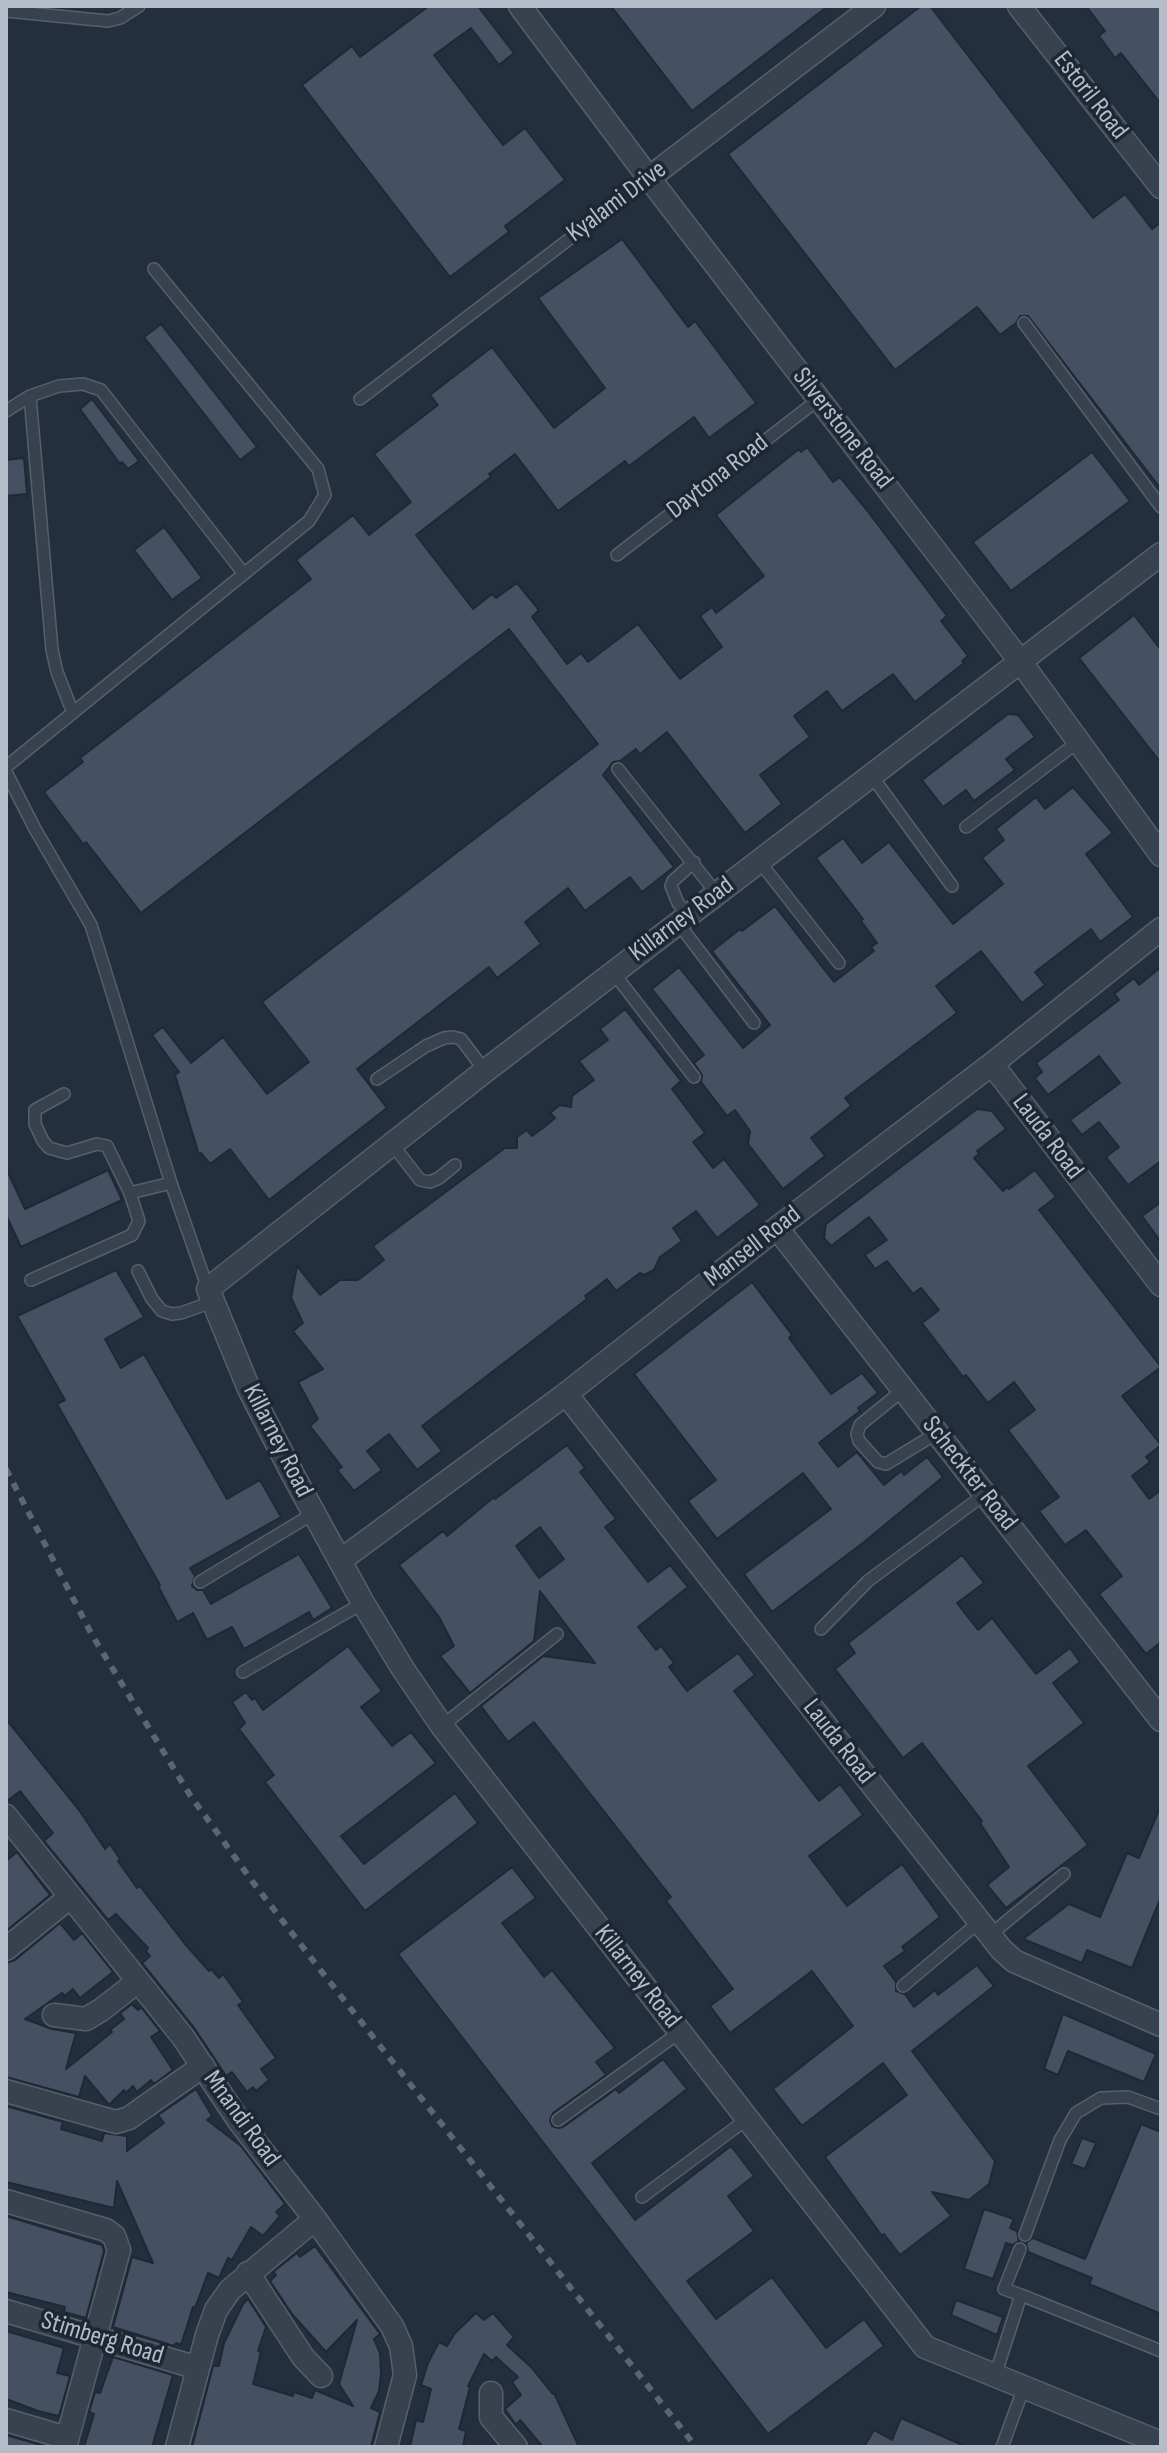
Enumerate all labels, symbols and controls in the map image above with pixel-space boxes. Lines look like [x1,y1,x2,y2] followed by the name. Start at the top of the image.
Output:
[1046,46,1134,146] street label: Estoril Road
[561,154,673,250] street label: Kyalami Drive
[785,362,899,496] street label: Silverstone Road
[661,428,775,526] street label: Daytona Road
[624,871,740,969] street label: Killarney Road
[1005,1088,1089,1186] street label: Lauda Road
[699,1200,807,1294] street label: Mansell Road
[235,1379,319,1503] street label: Killarney Road
[915,1411,1023,1537] street label: Scheckter Road
[795,1693,881,1791] street label: Lauda Road
[587,1919,687,2035] street label: Killarney Road
[196,2065,286,2173] street label: Mnandi Road
[37,2306,167,2372] street label: Stimberg Road

